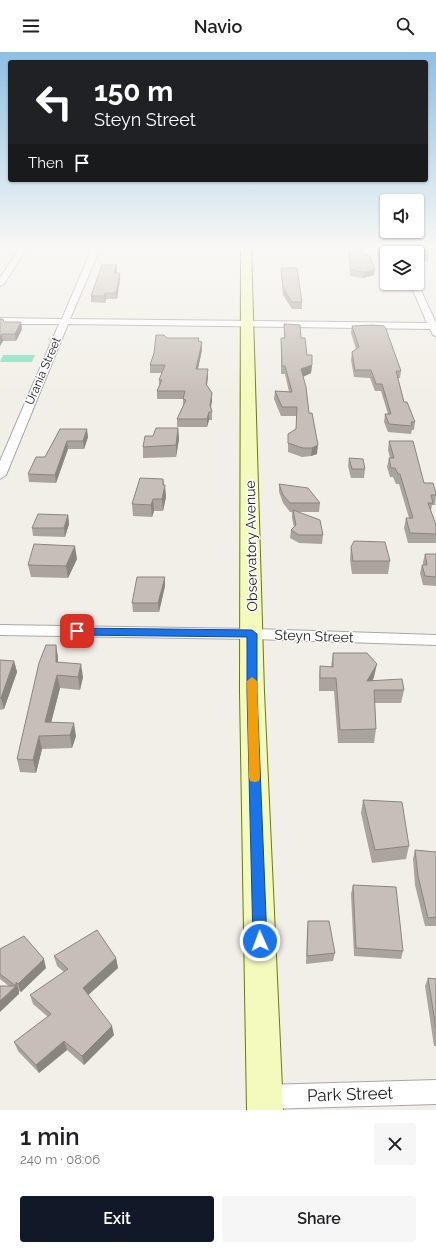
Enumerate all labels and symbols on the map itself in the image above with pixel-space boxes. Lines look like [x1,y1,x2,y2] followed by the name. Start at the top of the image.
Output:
[22,335,64,407] street label: Urania Street
[242,480,260,612] street label: Observatory Avenue
[60,614,94,648] pin
[274,627,354,645] street label: Steyn Street
[239,920,281,962] position arrow
[307,1082,394,1105] street label: Park Street

